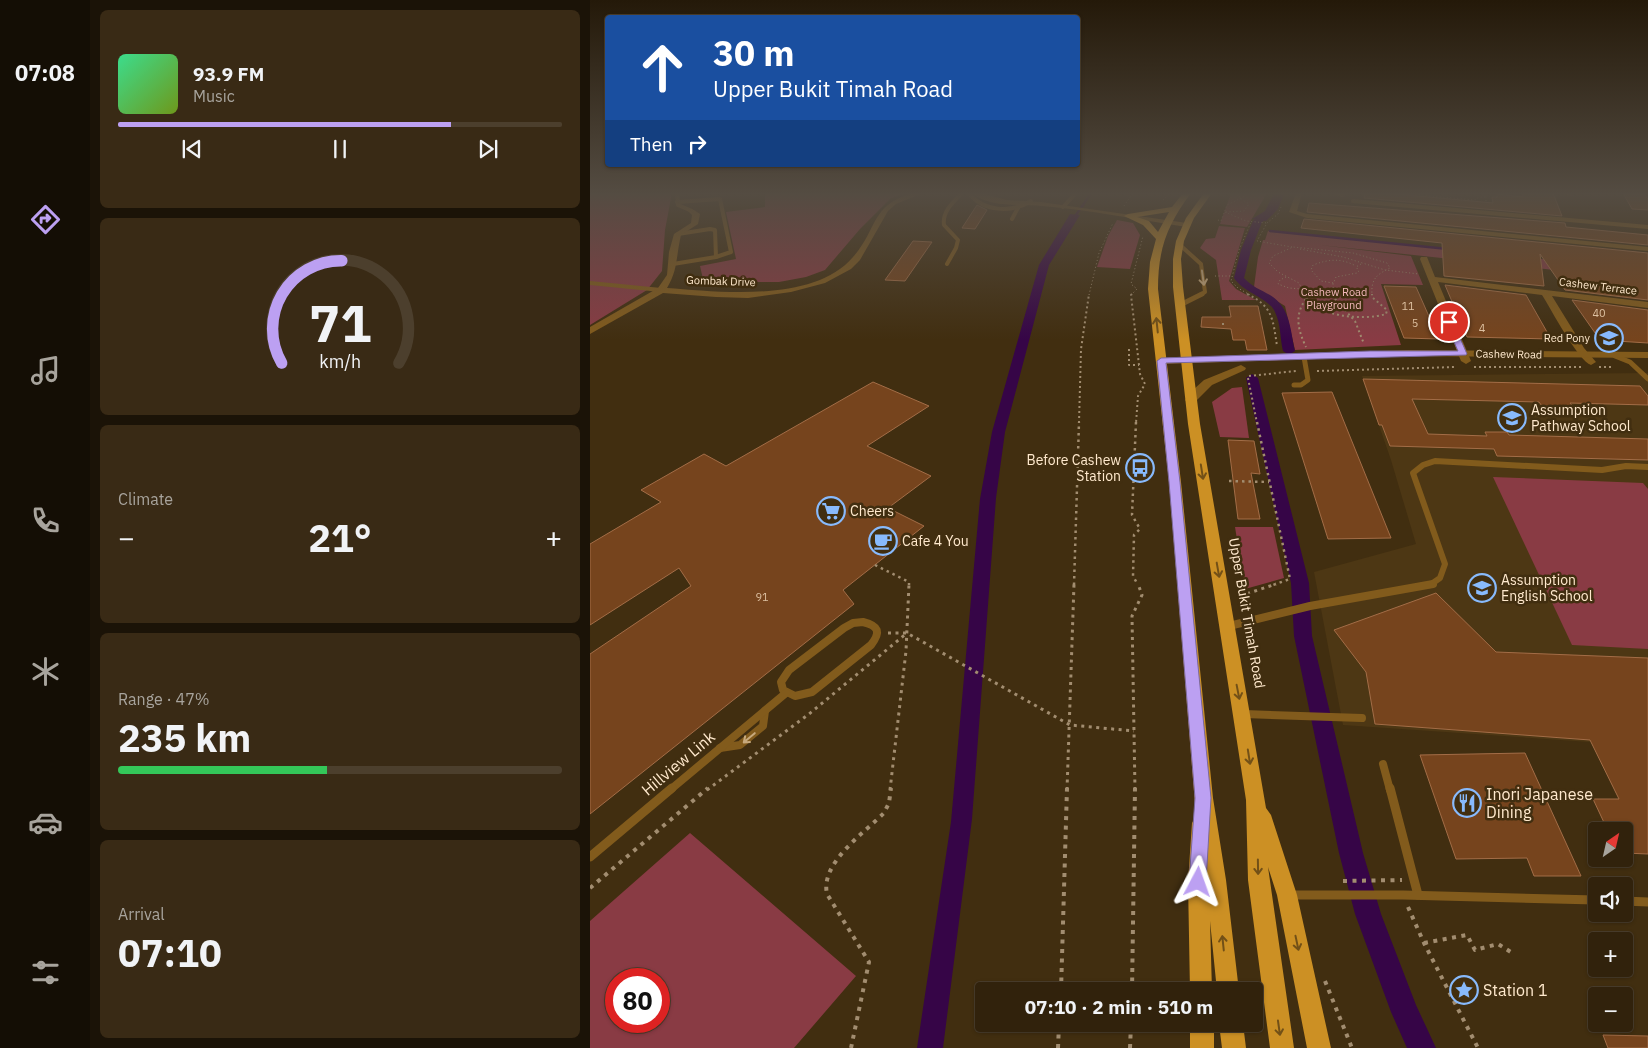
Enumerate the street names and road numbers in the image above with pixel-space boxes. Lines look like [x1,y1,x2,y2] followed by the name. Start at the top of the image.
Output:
[686,273,756,289] street label: Gombak Drive
[1558,274,1638,298] street label: Cashew Terrace
[1476,346,1542,362] street label: Cashew Road
[1225,536,1269,690] street label: Upper Bukit Timah Road
[637,726,719,800] street label: Hillview Link

